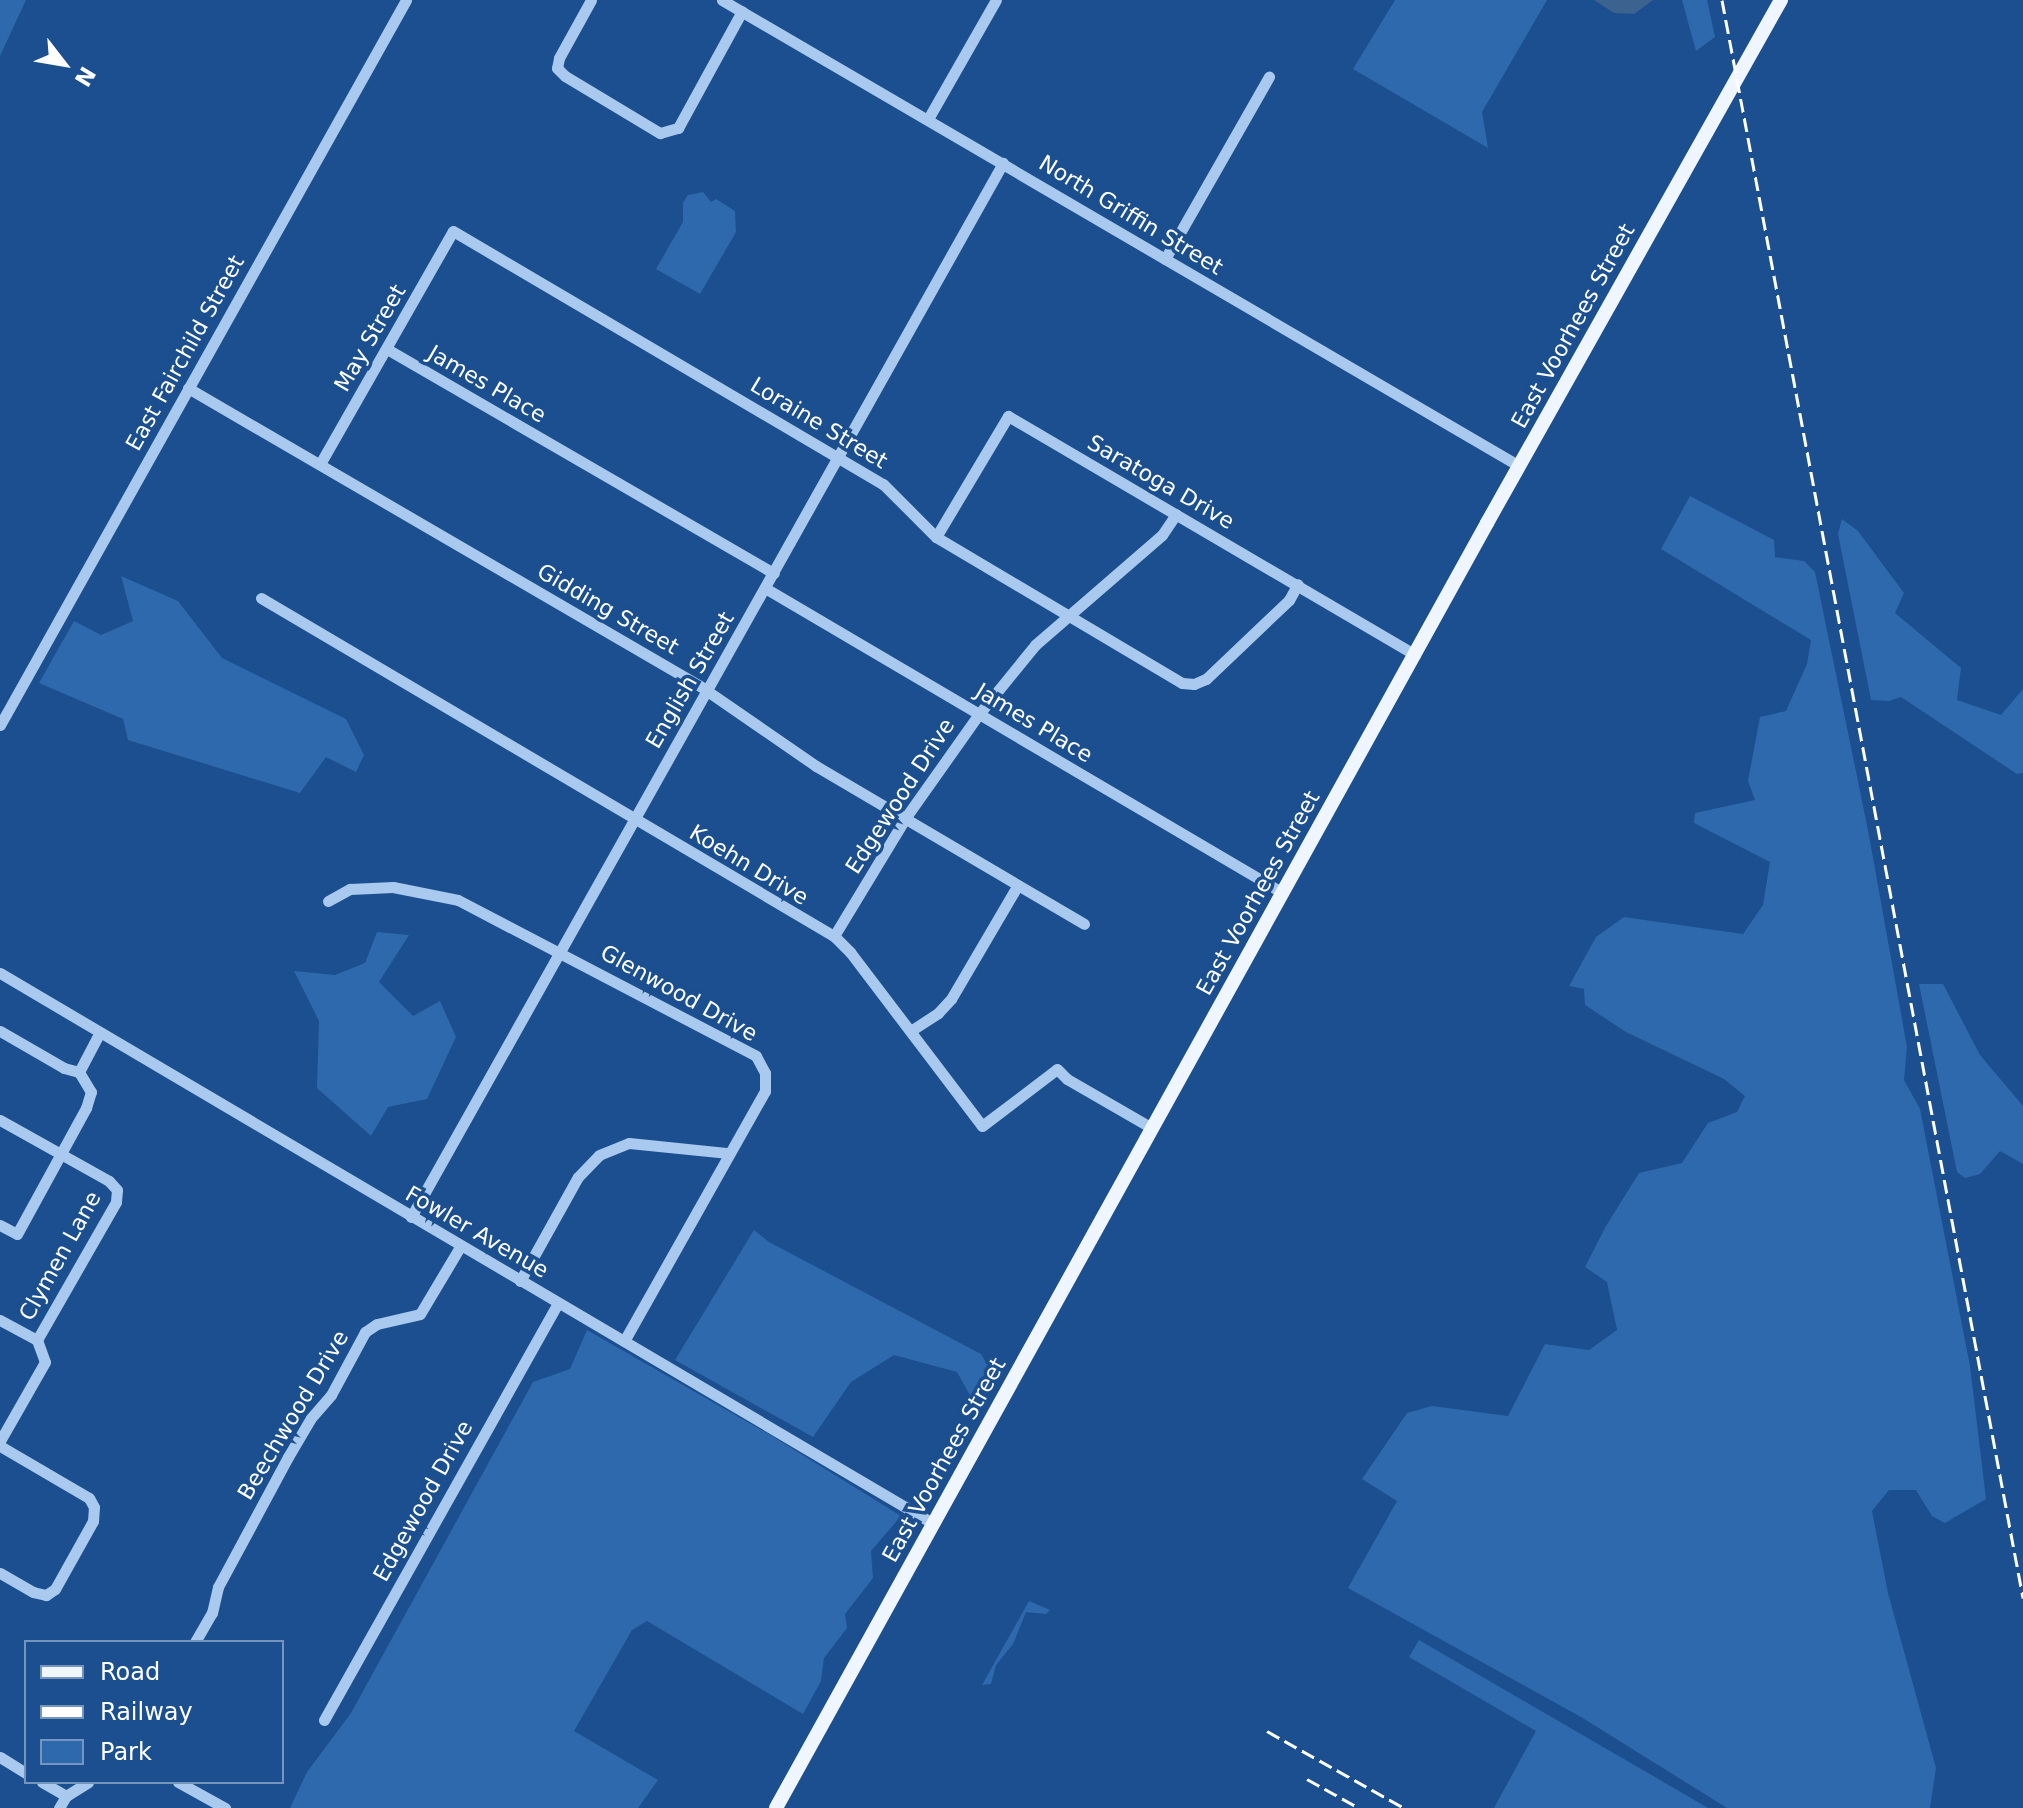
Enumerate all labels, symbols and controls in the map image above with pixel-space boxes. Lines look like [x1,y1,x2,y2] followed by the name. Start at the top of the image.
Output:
[24,24,104,104] north arrow
[70,62,100,91] text: N
[1034,150,1228,280] street label: North Griffin Street
[1506,219,1640,433] street label: East Voorhees Street
[120,251,250,455] street label: East Fairchild Street
[329,280,411,396] street label: May Street
[423,340,551,428] street label: James Place
[746,372,892,474] street label: Loraine Street
[1083,429,1239,535] street label: Saratoga Drive
[533,558,683,660] street label: Gidding Street
[640,607,740,753] street label: English Street
[971,678,1097,768] street label: James Place
[840,713,960,879] street label: Edgewood Drive
[1191,786,1325,1000] street label: East Voorhees Street
[685,819,813,911] street label: Koehn Drive
[596,939,762,1047] street label: Glenwood Drive
[401,1180,553,1284] street label: Fowler Avenue
[14,1187,106,1325] street label: Clymen Lane
[232,1326,354,1504] street label: Beechwood Drive
[877,1353,1011,1567] street label: East Voorhees Street
[368,1416,478,1586] street label: Edgewood Drive
[24,1640,284,1784] legend
[100,1658,160,1686] text: Road
[100,1698,193,1726] text: Railway
[100,1738,152,1766] text: Park

